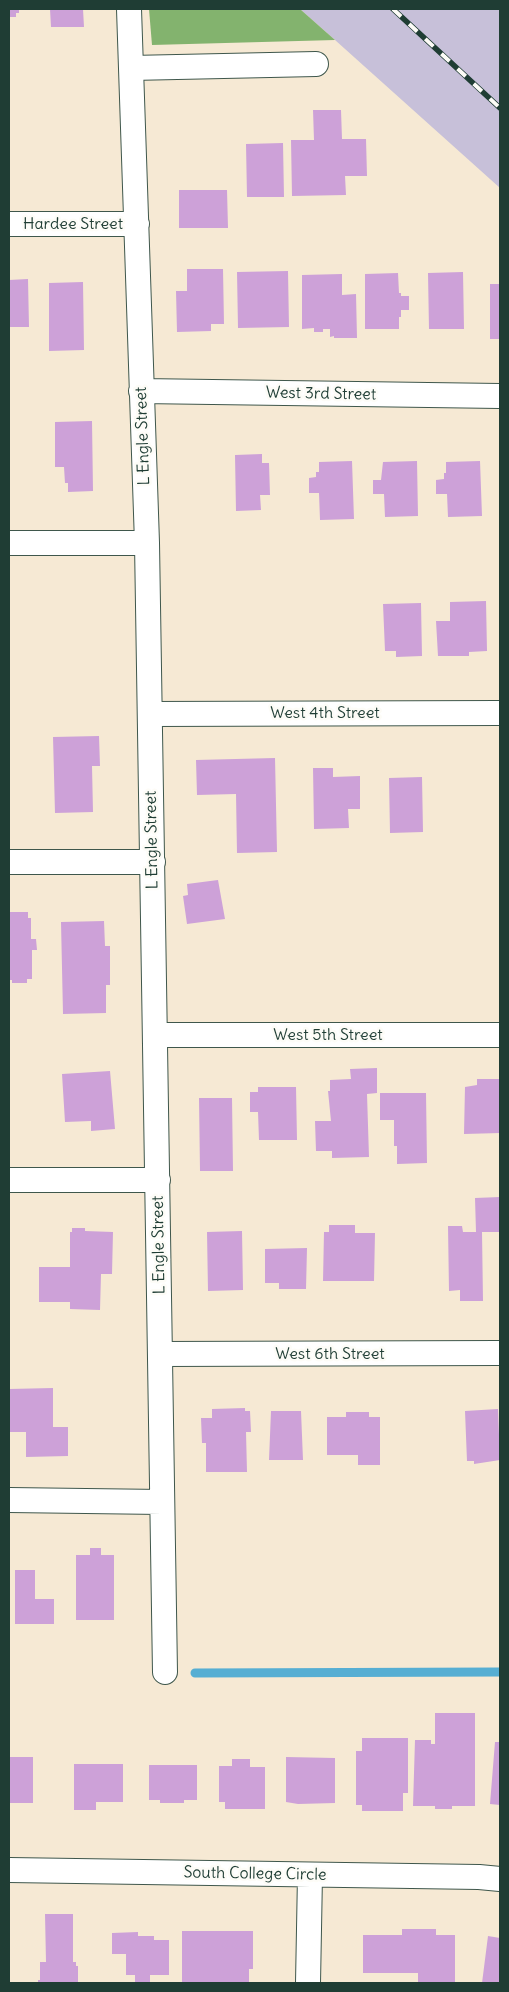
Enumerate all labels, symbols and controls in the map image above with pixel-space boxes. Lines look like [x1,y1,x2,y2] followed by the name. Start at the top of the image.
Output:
[23,214,123,234] street label: Hardee Street
[266,383,376,405] street label: West 3rd Street
[132,386,154,486] street label: L Engle Street
[270,703,380,723] street label: West 4th Street
[142,790,162,890] street label: L Engle Street
[273,1025,383,1045] street label: West 5th Street
[149,1195,169,1295] street label: L Engle Street
[275,1344,385,1364] street label: West 6th Street
[183,1863,327,1885] street label: South College Circle

